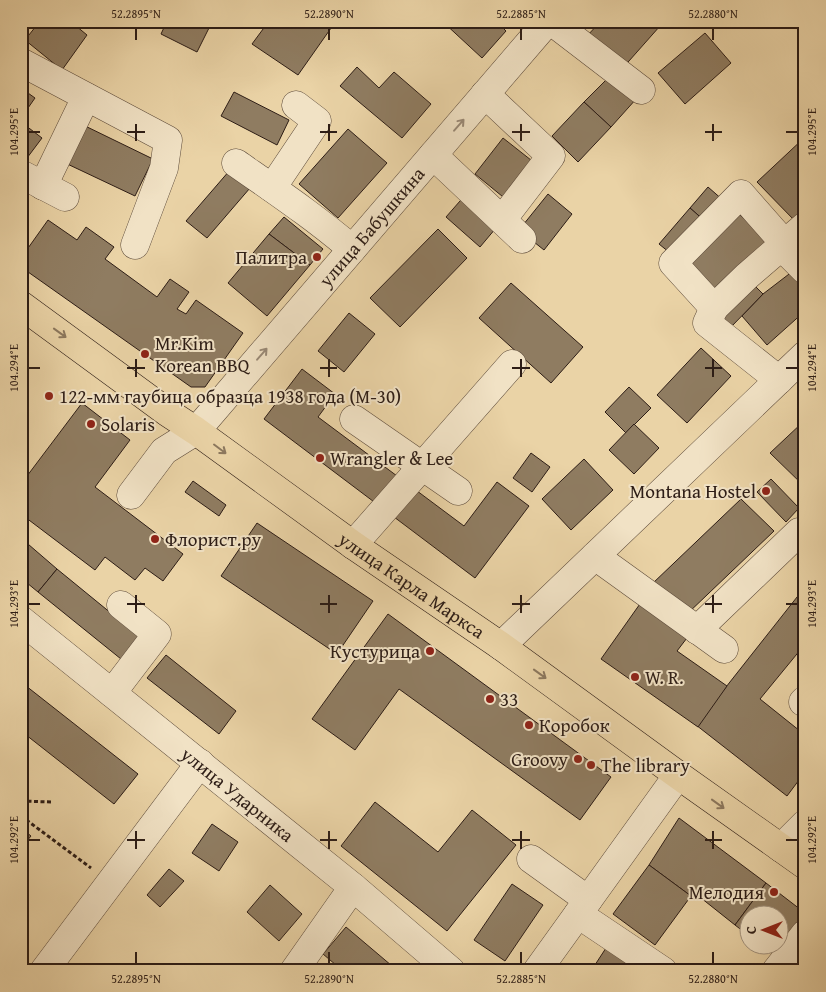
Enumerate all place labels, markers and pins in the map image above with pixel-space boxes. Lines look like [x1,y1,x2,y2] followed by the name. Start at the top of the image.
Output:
[235,243,307,271] place label: Палитра
[311,251,323,263] marker: Палитра
[155,329,251,379] place label: Mr.Kim Korean BBQ
[139,348,151,360] marker: Mr.Kim Korean BBQ
[59,382,401,410] place label: 122-мм гаубица образца 1938 года (М-30)
[43,390,55,402] marker: 122-мм гаубица образца 1938 года (М-30)
[101,410,155,438] place label: Solaris
[85,418,97,430] marker: Solaris
[330,444,453,472] place label: Wrangler & Lee
[314,452,326,464] marker: Wrangler & Lee
[630,477,756,505] place label: Montana Hostel
[760,485,772,497] marker: Montana Hostel
[165,525,262,553] place label: Флорист.ру
[149,533,161,545] marker: Флорист.ру
[330,637,420,665] place label: Кустурица
[424,645,436,657] marker: Кустурица
[645,663,684,691] place label: W. R.
[629,671,641,683] marker: W. R.
[500,685,518,713] place label: 33
[484,693,496,705] marker: 33
[539,711,610,739] place label: Коробок
[523,719,535,731] marker: Коробок
[511,745,569,773] place label: Groovy
[601,751,690,779] place label: The library
[572,753,584,765] marker: Groovy
[585,759,597,771] marker: The library
[689,878,764,906] place label: Мелодия
[768,886,780,898] marker: Мелодия

